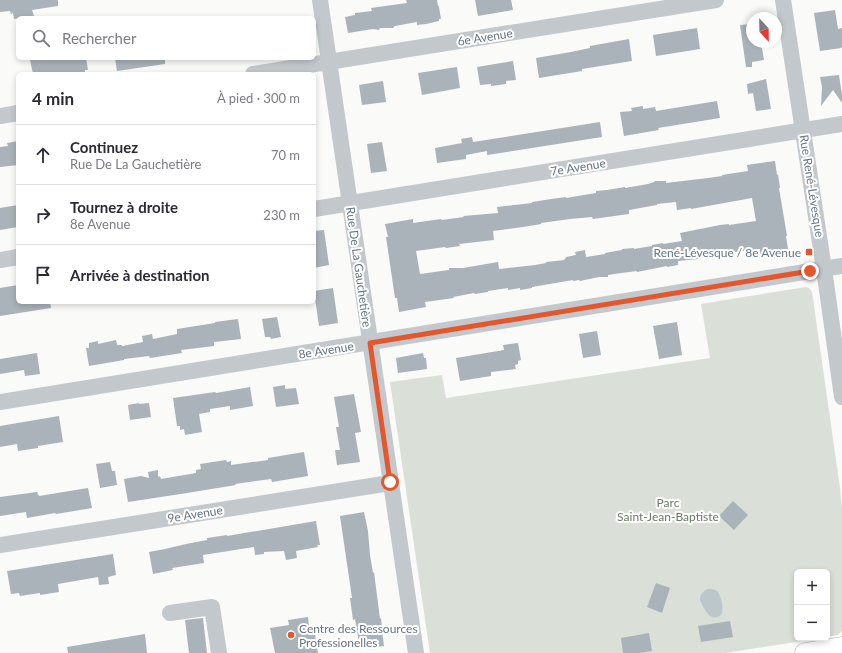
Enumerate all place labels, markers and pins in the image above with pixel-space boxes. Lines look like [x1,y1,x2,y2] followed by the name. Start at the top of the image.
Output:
[654,245,801,260] place label: René-Lévesque / 8e Avenue
[804,247,814,257] marker: René-Lévesque / 8e Avenue
[299,621,418,650] place label: Centre des Ressources Professionelles
[286,630,296,640] marker: Centre des Ressources Professionelles

